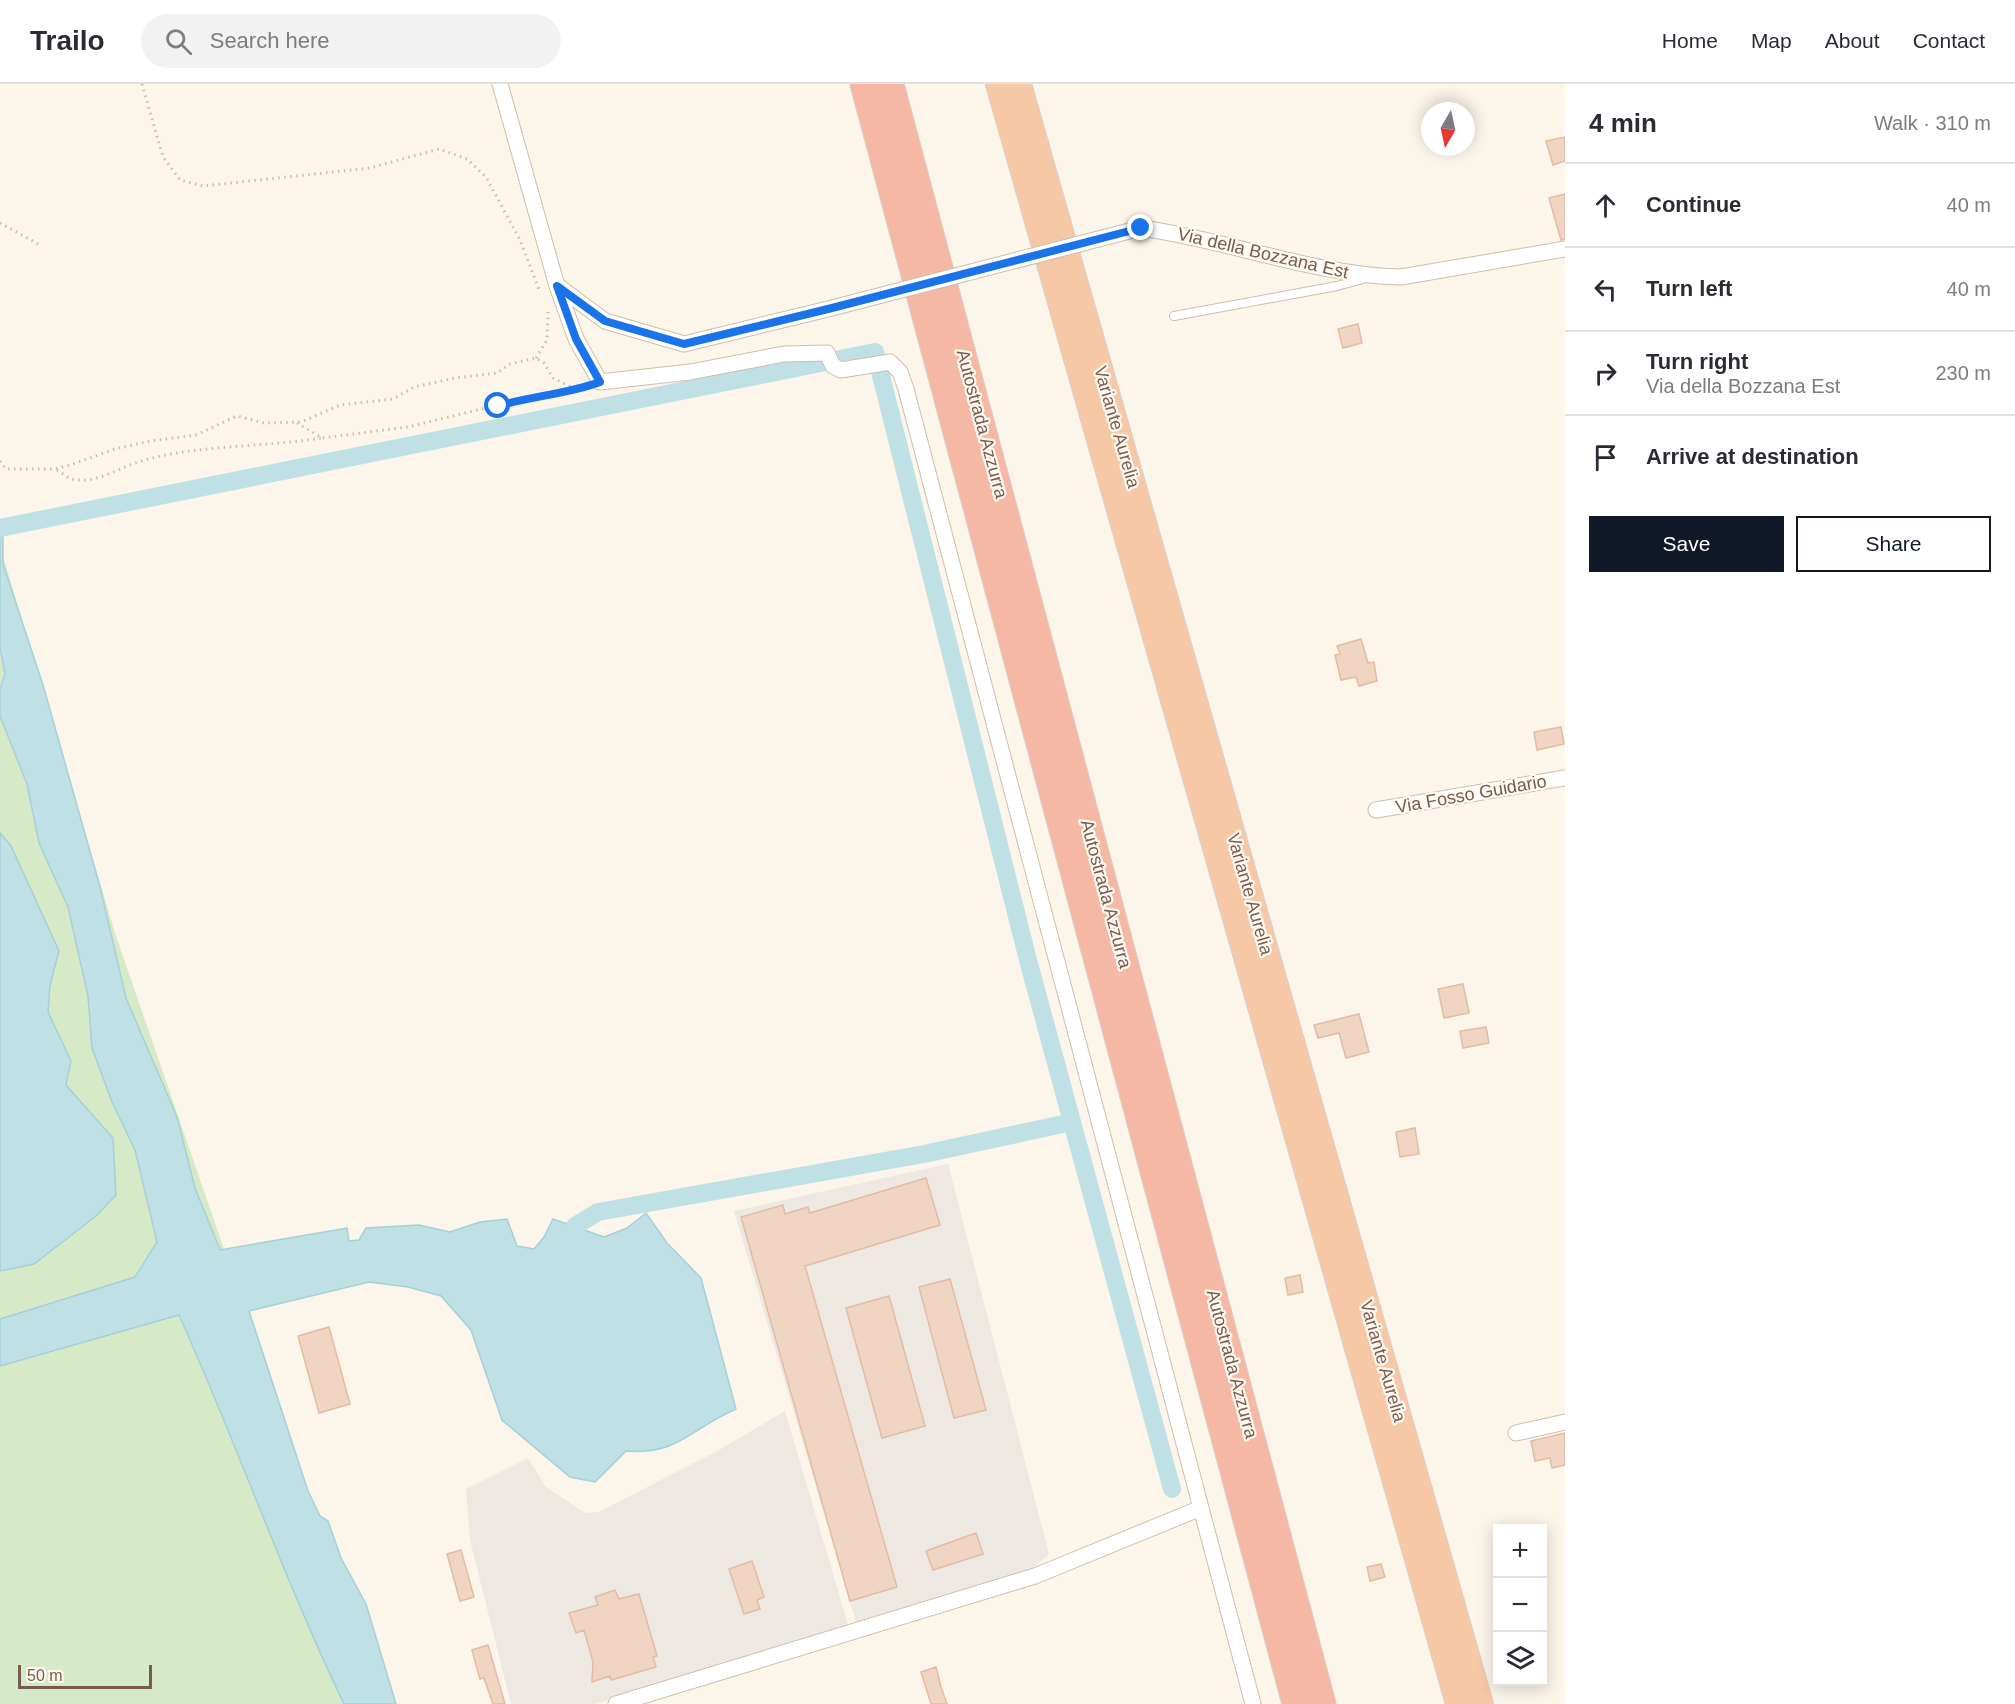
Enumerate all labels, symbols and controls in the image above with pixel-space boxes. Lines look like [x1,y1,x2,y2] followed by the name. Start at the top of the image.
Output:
[141,14,561,68] search box
[30,25,105,56] text: Trailo
[162,25,195,58] icon: search
[210,28,330,53] text: Search here
[1662,29,1718,52] text: Home
[1751,29,1792,52] text: Map
[1825,29,1880,52] text: About
[1913,29,1985,52] text: Contact
[1421,102,1475,156] north arrow
[1589,108,1657,138] text: 4 min
[1874,112,1991,134] text: Walk · 310 m
[1589,189,1622,222] icon: ahead
[1646,192,1741,217] text: Continue
[1947,194,1991,216] text: 40 m
[1127,214,1153,240] route end
[1176,224,1350,282] street label: Via della Bozzana Est
[1589,273,1622,306] icon: left
[1646,276,1732,301] text: Turn left
[1947,278,1991,300] text: 40 m
[953,347,1012,501] street label: Autostrada Azzurra
[1646,349,1748,374] text: Turn right
[1589,357,1622,390] icon: right
[1935,362,1991,384] text: 230 m
[1090,364,1144,491] street label: Variante Aurelia
[1646,375,1840,397] text: Via della Bozzana Est
[484,392,510,418] route start
[1589,441,1622,474] icon: arrive
[1646,444,1859,469] text: Arrive at destination
[1589,516,1784,572] button: Save
[1796,516,1991,572] button: Share
[1394,771,1548,817] street label: Via Fosso Guidario
[1077,817,1136,971] street label: Autostrada Azzurra
[1223,831,1277,958] street label: Variante Aurelia
[1203,1287,1262,1441] street label: Autostrada Azzurra
[1356,1298,1410,1425] street label: Variante Aurelia
[1493,1524,1547,1686] map controls
[1493,1524,1547,1578] button: +
[1493,1578,1547,1632] button: −
[1493,1632,1547,1686] button: layers
[18,1662,152,1690] scale bar
[27,1667,63,1684] text: 50 m

